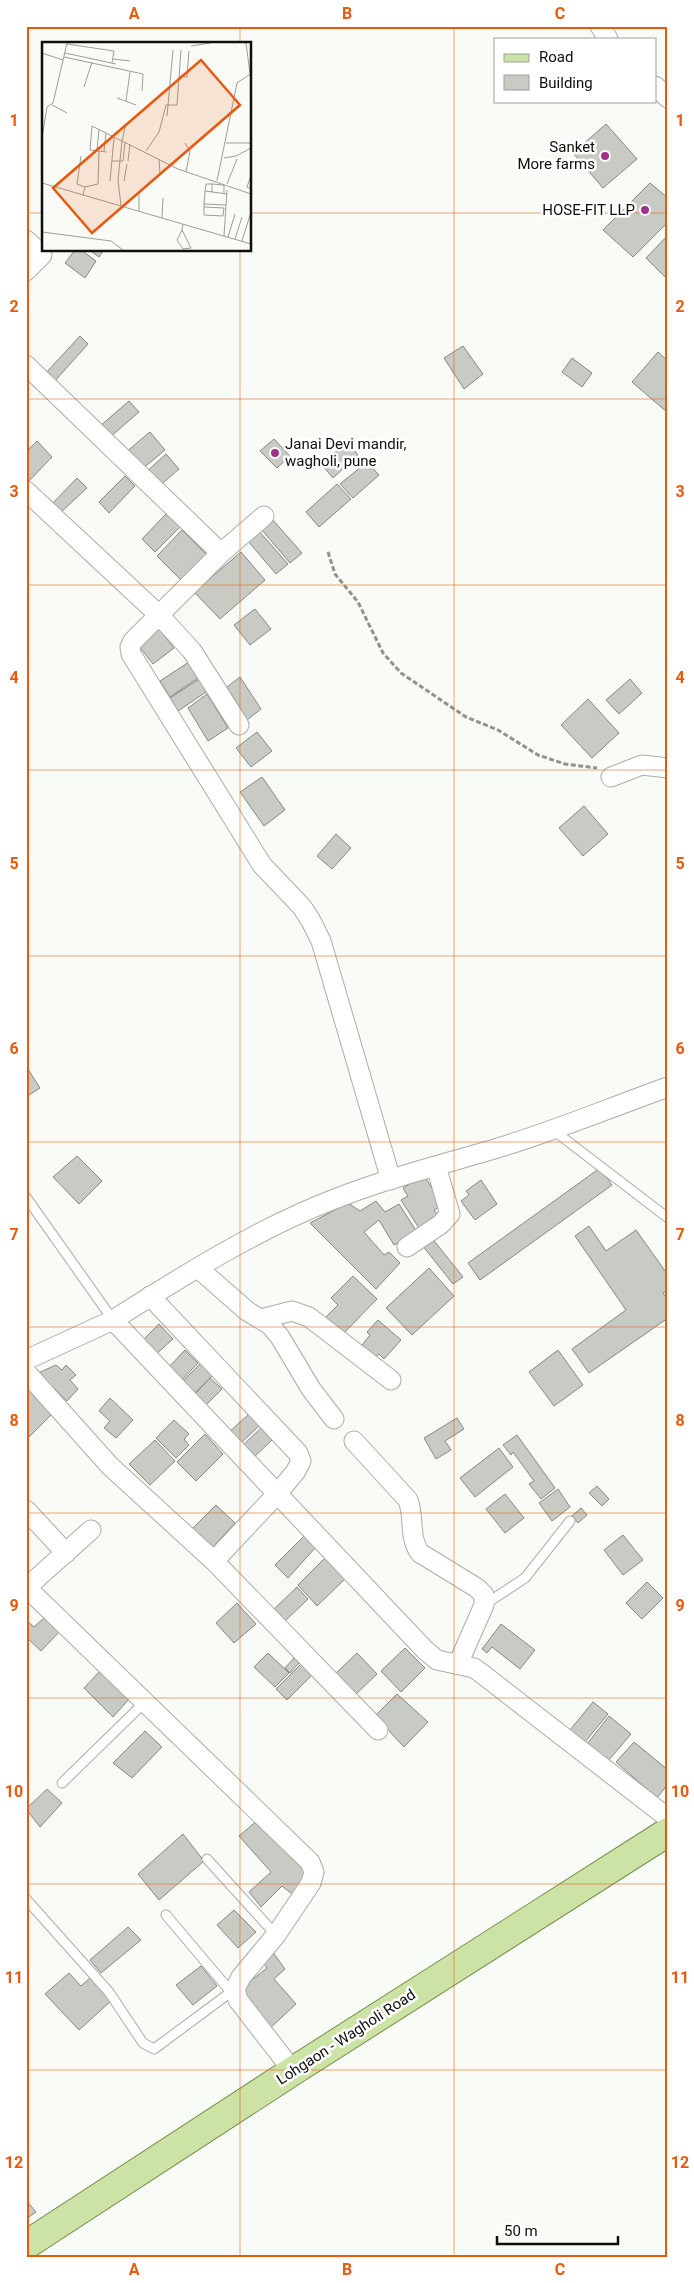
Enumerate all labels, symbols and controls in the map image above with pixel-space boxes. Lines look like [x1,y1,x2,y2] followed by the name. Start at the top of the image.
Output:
[129,4,140,23] text: A
[342,4,352,23] text: B
[555,4,565,23] text: C
[494,38,656,102] legend
[42,42,251,251] inset map
[539,48,573,66] text: Road
[539,74,593,92] text: Building
[9,111,19,130] text: 1
[675,111,685,130] text: 1
[517,138,595,173] place label: Sanket More farms
[599,150,611,162] marker: Sanket More farms
[542,201,635,219] place label: HOSE-FIT LLP
[639,204,651,216] marker: HOSE-FIT LLP
[9,297,19,316] text: 2
[675,297,685,316] text: 2
[285,435,406,470] place label: Janai Devi mandir, wagholi, pune
[269,447,281,459] marker: Janai Devi mandir, wagholi, pune
[9,482,19,501] text: 3
[675,482,685,501] text: 3
[9,668,19,687] text: 4
[675,668,685,687] text: 4
[9,854,19,873] text: 5
[675,854,685,873] text: 5
[9,1039,19,1058] text: 6
[675,1039,685,1058] text: 6
[9,1225,19,1244] text: 7
[675,1225,685,1244] text: 7
[9,1411,19,1430] text: 8
[675,1411,685,1430] text: 8
[9,1596,19,1615] text: 9
[675,1596,685,1615] text: 9
[5,1782,23,1801] text: 10
[671,1782,689,1801] text: 10
[5,1968,23,1987] text: 11
[671,1968,689,1987] text: 11
[273,1985,419,2089] street label: Lohgaon - Wagholi Road
[5,2153,23,2172] text: 12
[671,2153,689,2172] text: 12
[497,2213,618,2245] scale bar
[504,2222,538,2240] text: 50 m
[129,2260,140,2279] text: A
[342,2260,352,2279] text: B
[555,2260,565,2279] text: C

